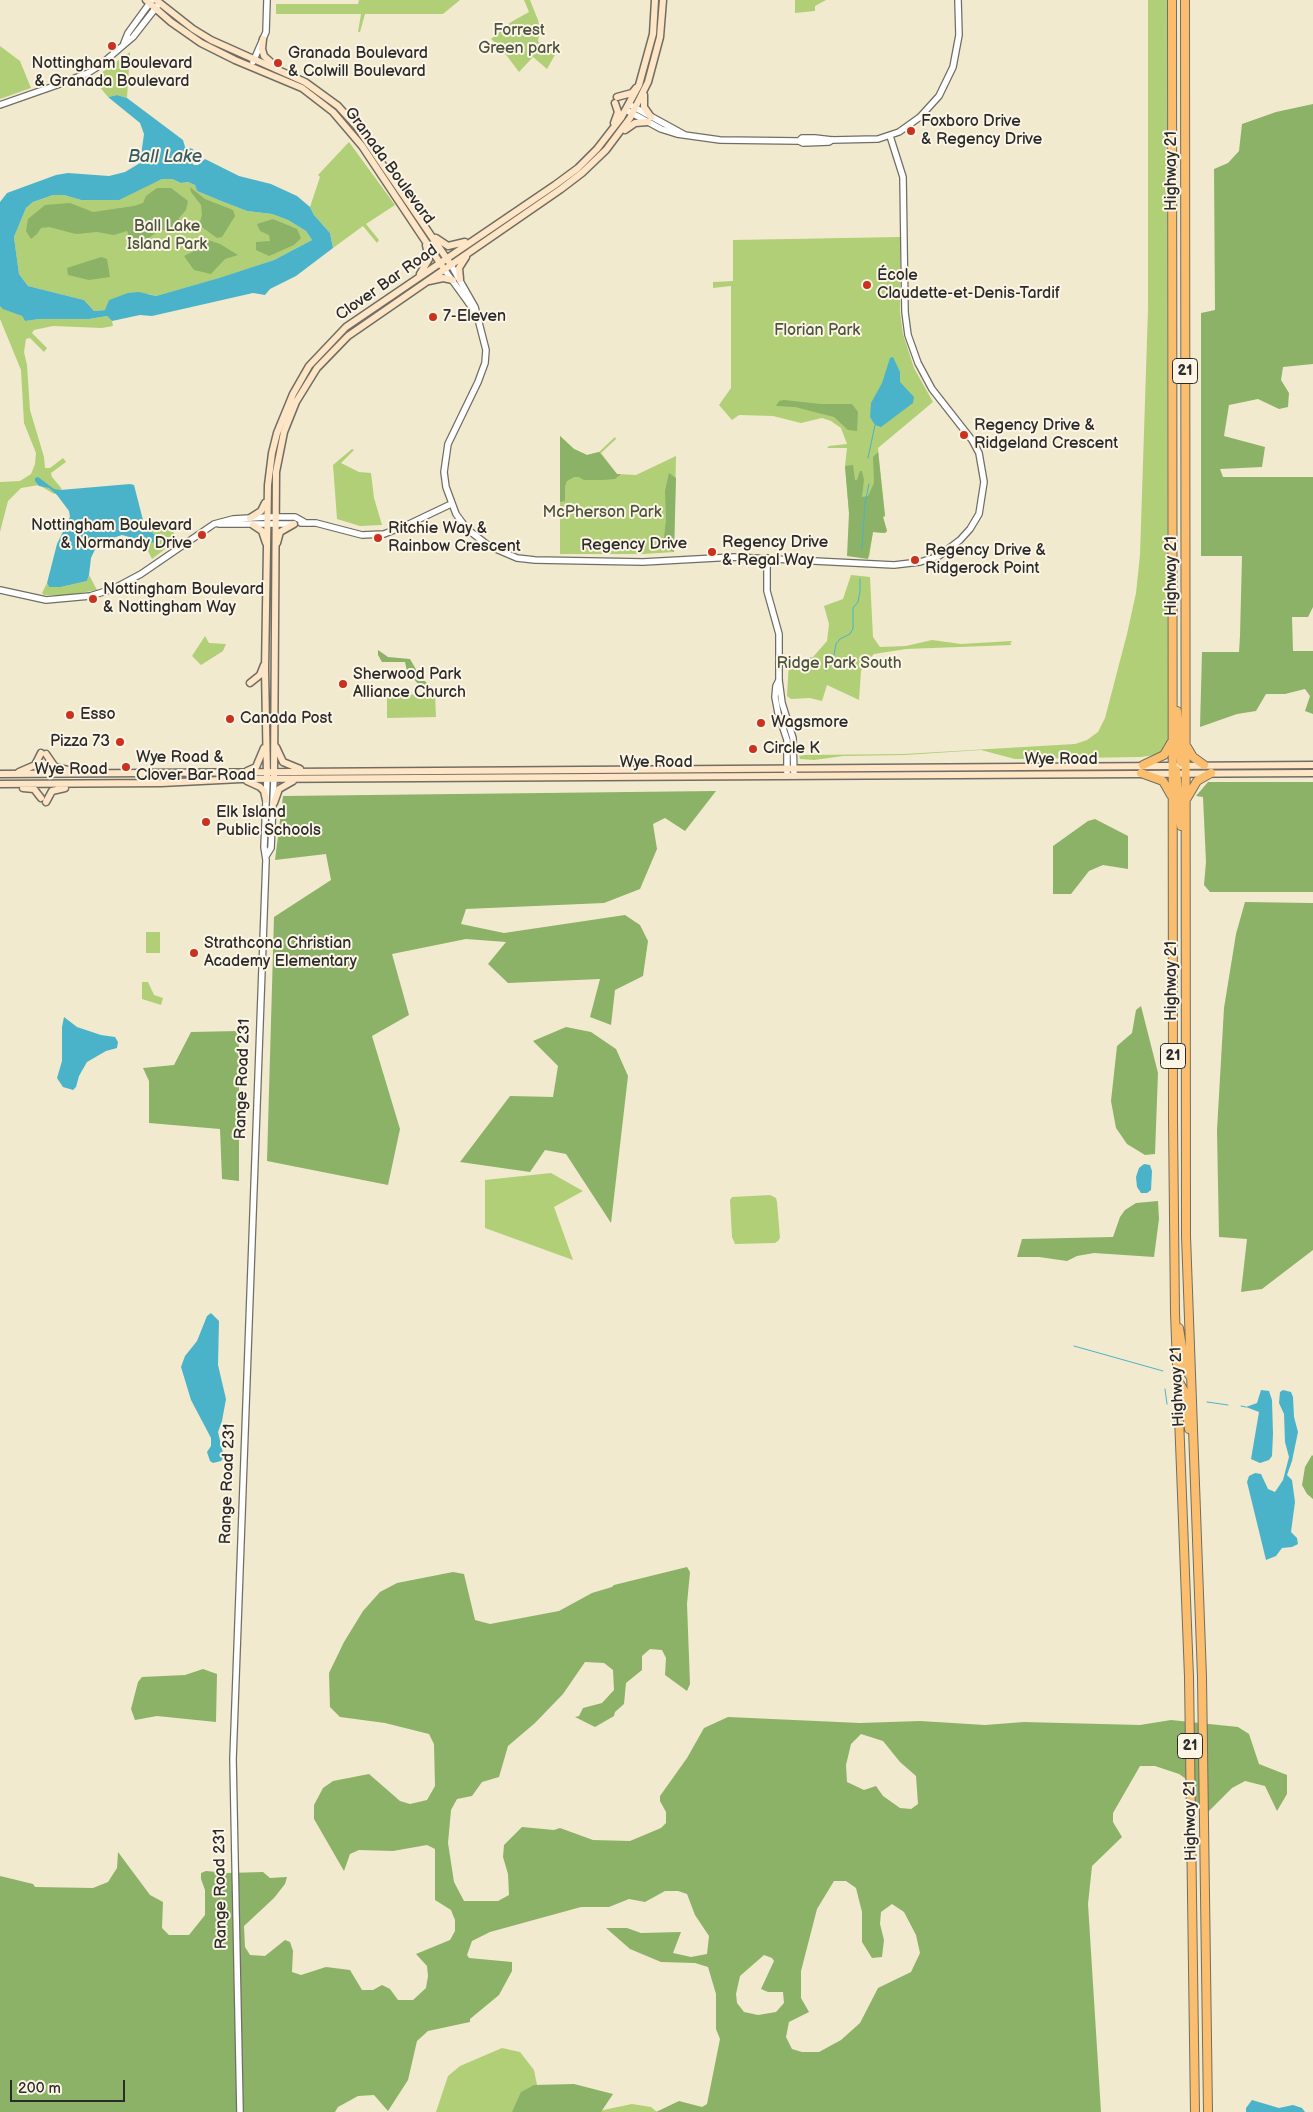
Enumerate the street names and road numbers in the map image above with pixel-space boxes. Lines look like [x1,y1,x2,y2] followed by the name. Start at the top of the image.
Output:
[340,104,438,228] street label: Granada Boulevard
[1162,131,1182,211] street label: Highway 21
[332,241,442,325] street label: Clover Bar Road
[1172,358,1198,384] road number: 21
[581,534,687,556] street label: Regency Drive
[1162,536,1182,616] street label: Highway 21
[1024,750,1098,770] street label: Wye Road
[619,753,693,773] street label: Wye Road
[34,760,108,780] street label: Wye Road
[1162,941,1182,1021] street label: Highway 21
[231,1018,255,1140] street label: Range Road 231
[1160,1044,1186,1068] road number: 21
[1167,1347,1189,1427] street label: Highway 21
[216,1423,240,1545] street label: Range Road 231
[1178,1734,1202,1758] road number: 21
[1181,1781,1201,1861] street label: Highway 21
[210,1828,232,1950] street label: Range Road 231

